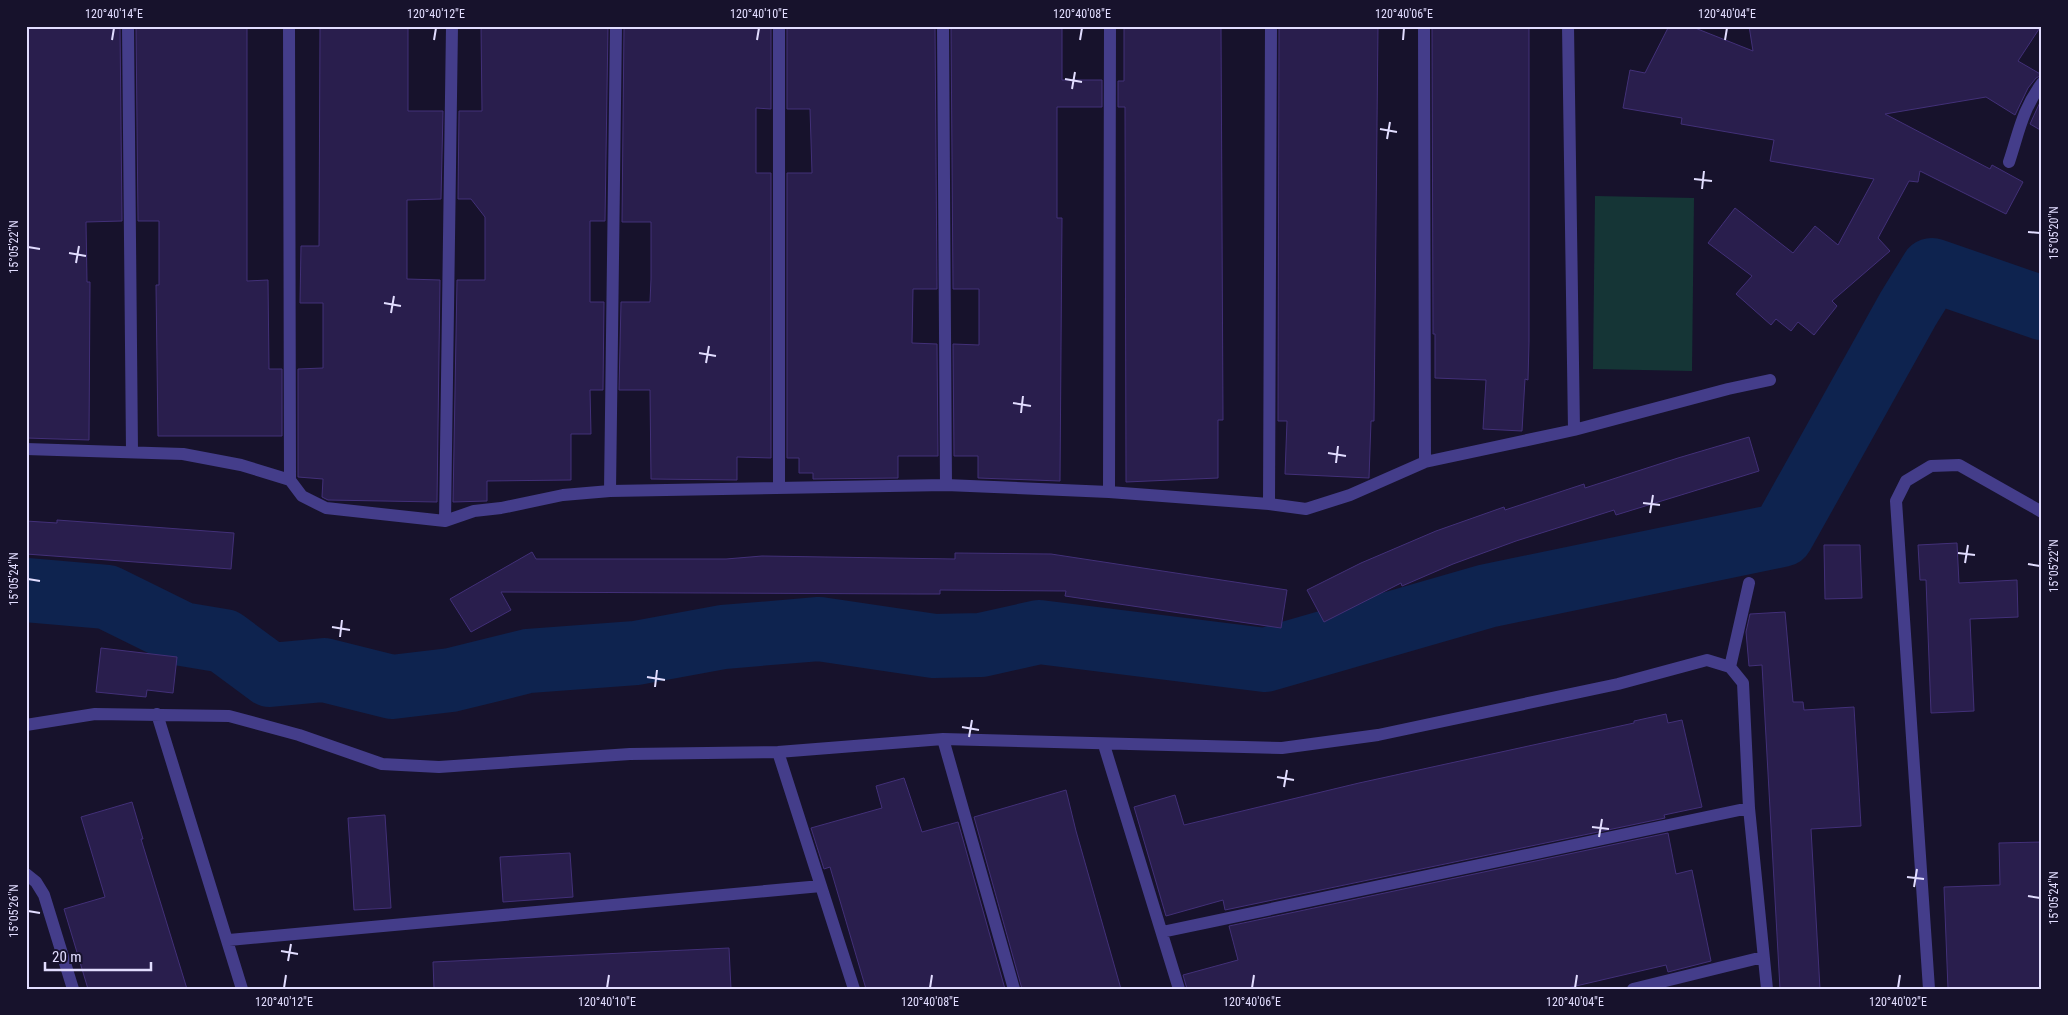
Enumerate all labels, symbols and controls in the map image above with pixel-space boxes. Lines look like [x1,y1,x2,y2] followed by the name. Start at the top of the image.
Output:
[85,7,143,21] text: 120°40'14"E
[407,7,465,21] text: 120°40'12"E
[730,7,788,21] text: 120°40'10"E
[1053,7,1111,21] text: 120°40'08"E
[1375,7,1433,21] text: 120°40'06"E
[1698,7,1756,21] text: 120°40'04"E
[2047,206,2061,260] text: 15°05'20"N
[7,220,21,274] text: 15°05'22"N
[2047,539,2061,593] text: 15°05'22"N
[7,552,21,606] text: 15°05'24"N
[2047,871,2061,925] text: 15°05'24"N
[7,884,21,938] text: 15°05'26"N
[45,940,151,972] scale bar
[52,948,82,966] text: 20 m
[255,995,313,1009] text: 120°40'12"E
[578,995,636,1009] text: 120°40'10"E
[901,995,959,1009] text: 120°40'08"E
[1223,995,1281,1009] text: 120°40'06"E
[1546,995,1604,1009] text: 120°40'04"E
[1869,995,1927,1009] text: 120°40'02"E

